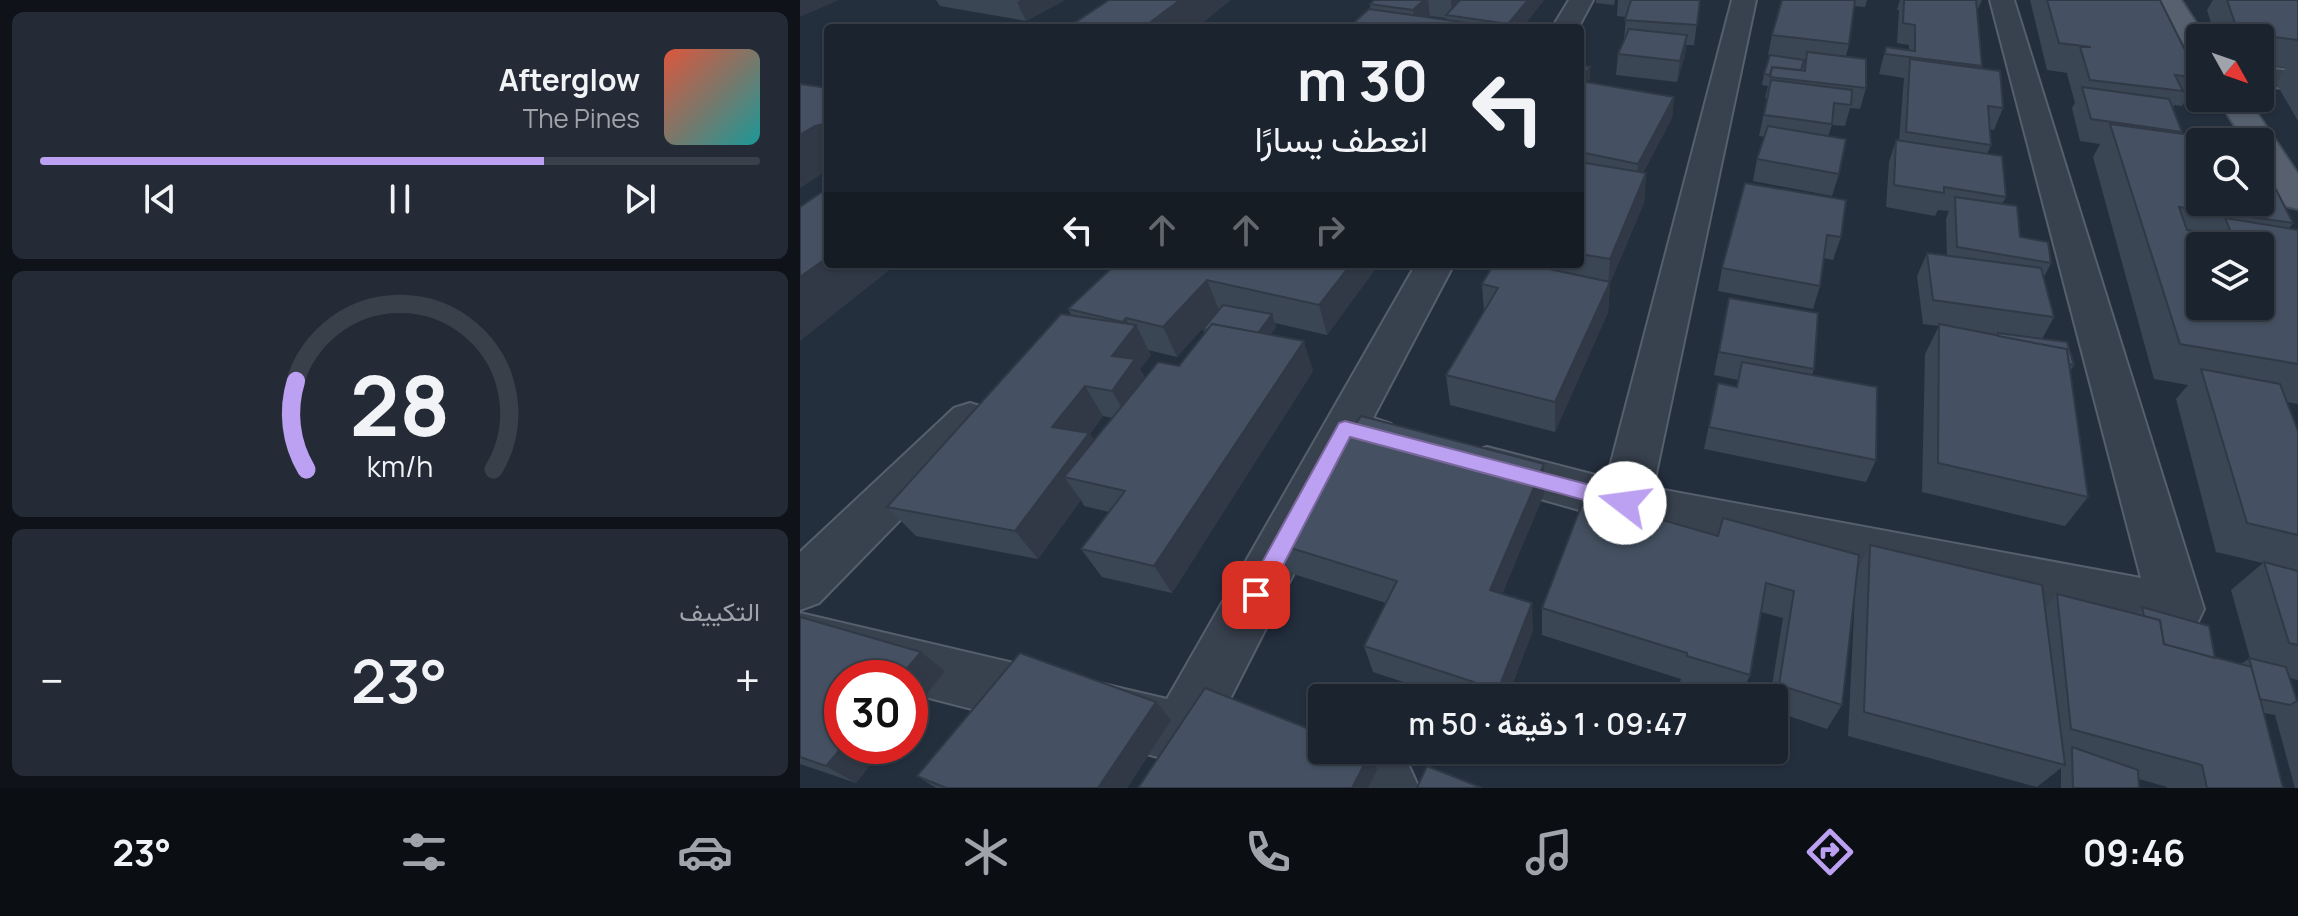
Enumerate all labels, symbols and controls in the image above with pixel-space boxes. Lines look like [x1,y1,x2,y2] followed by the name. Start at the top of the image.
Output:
[2186,24,2274,112] north arrow
[2186,24,2274,320] map controls
[1297,41,1428,118] text: 30 m
[1456,56,1560,160] icon: left
[499,59,640,100] text: Afterglow
[523,100,640,136] text: The Pines
[1255,114,1428,163] text: انعطف يسارًا
[2186,128,2274,216] button: search
[138,177,182,221] icon: previous
[378,177,422,221] icon: pause
[618,177,662,221] icon: next
[1056,208,1100,252] icon: left
[1140,208,1184,252] icon: ahead
[1224,208,1268,252] icon: ahead
[1308,208,1352,252] icon: right
[2186,232,2274,320] button: layers
[350,347,450,461] text: 28
[367,447,433,486] text: km/h
[1583,461,1667,545] position arrow
[1222,561,1290,629] pin
[1234,573,1278,617] icon: arrive
[679,593,760,629] text: التكييف
[351,639,447,721] text: 23°
[40,650,64,710] text: −
[735,650,760,710] text: +
[824,660,928,764] speed limit sign: 30
[1408,703,1688,744] text: 09:47 · 1 دقيقة · 50 m
[396,824,452,880] icon: filters
[677,824,733,880] icon: car
[958,824,1014,880] icon: climate
[1240,824,1296,880] icon: phone
[1521,824,1577,880] icon: music
[1802,824,1858,880] icon: directions
[113,828,171,877] text: 23°
[2083,828,2185,877] text: 09:46

